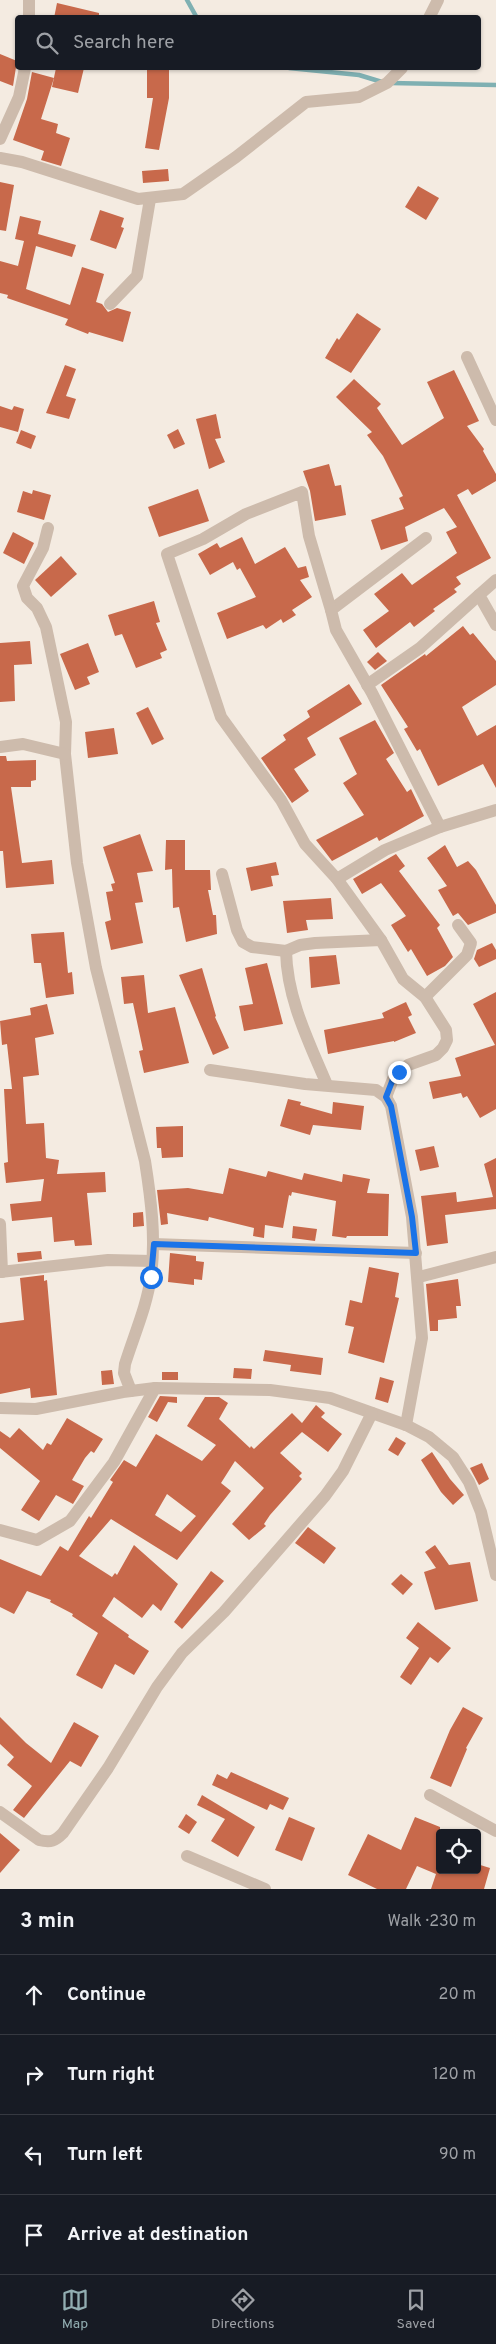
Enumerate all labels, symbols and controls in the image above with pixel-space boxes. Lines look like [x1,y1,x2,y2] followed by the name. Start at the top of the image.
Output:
[15,15,481,70] search box
[33,29,61,57] icon: search
[73,31,175,55] text: Search here
[388,1061,411,1084] route end
[140,1266,163,1289] route start
[436,1829,481,1874] map controls
[436,1829,481,1874] button: locate
[20,1908,75,1935] text: 3 min
[387,1912,476,1932] text: Walk · 230 m
[20,1981,48,2009] icon: ahead
[67,1983,146,2007] text: Continue
[439,1985,476,2005] text: 20 m
[20,2061,48,2089] icon: right
[67,2063,155,2087] text: Turn right
[433,2065,476,2085] text: 120 m
[20,2141,48,2169] icon: left
[67,2143,143,2167] text: Turn left
[439,2145,476,2165] text: 90 m
[20,2221,48,2249] icon: arrive
[67,2223,248,2247] text: Arrive at destination
[61,2286,89,2333] tab: Map
[211,2286,275,2333] tab: Directions
[397,2286,435,2333] tab: Saved

